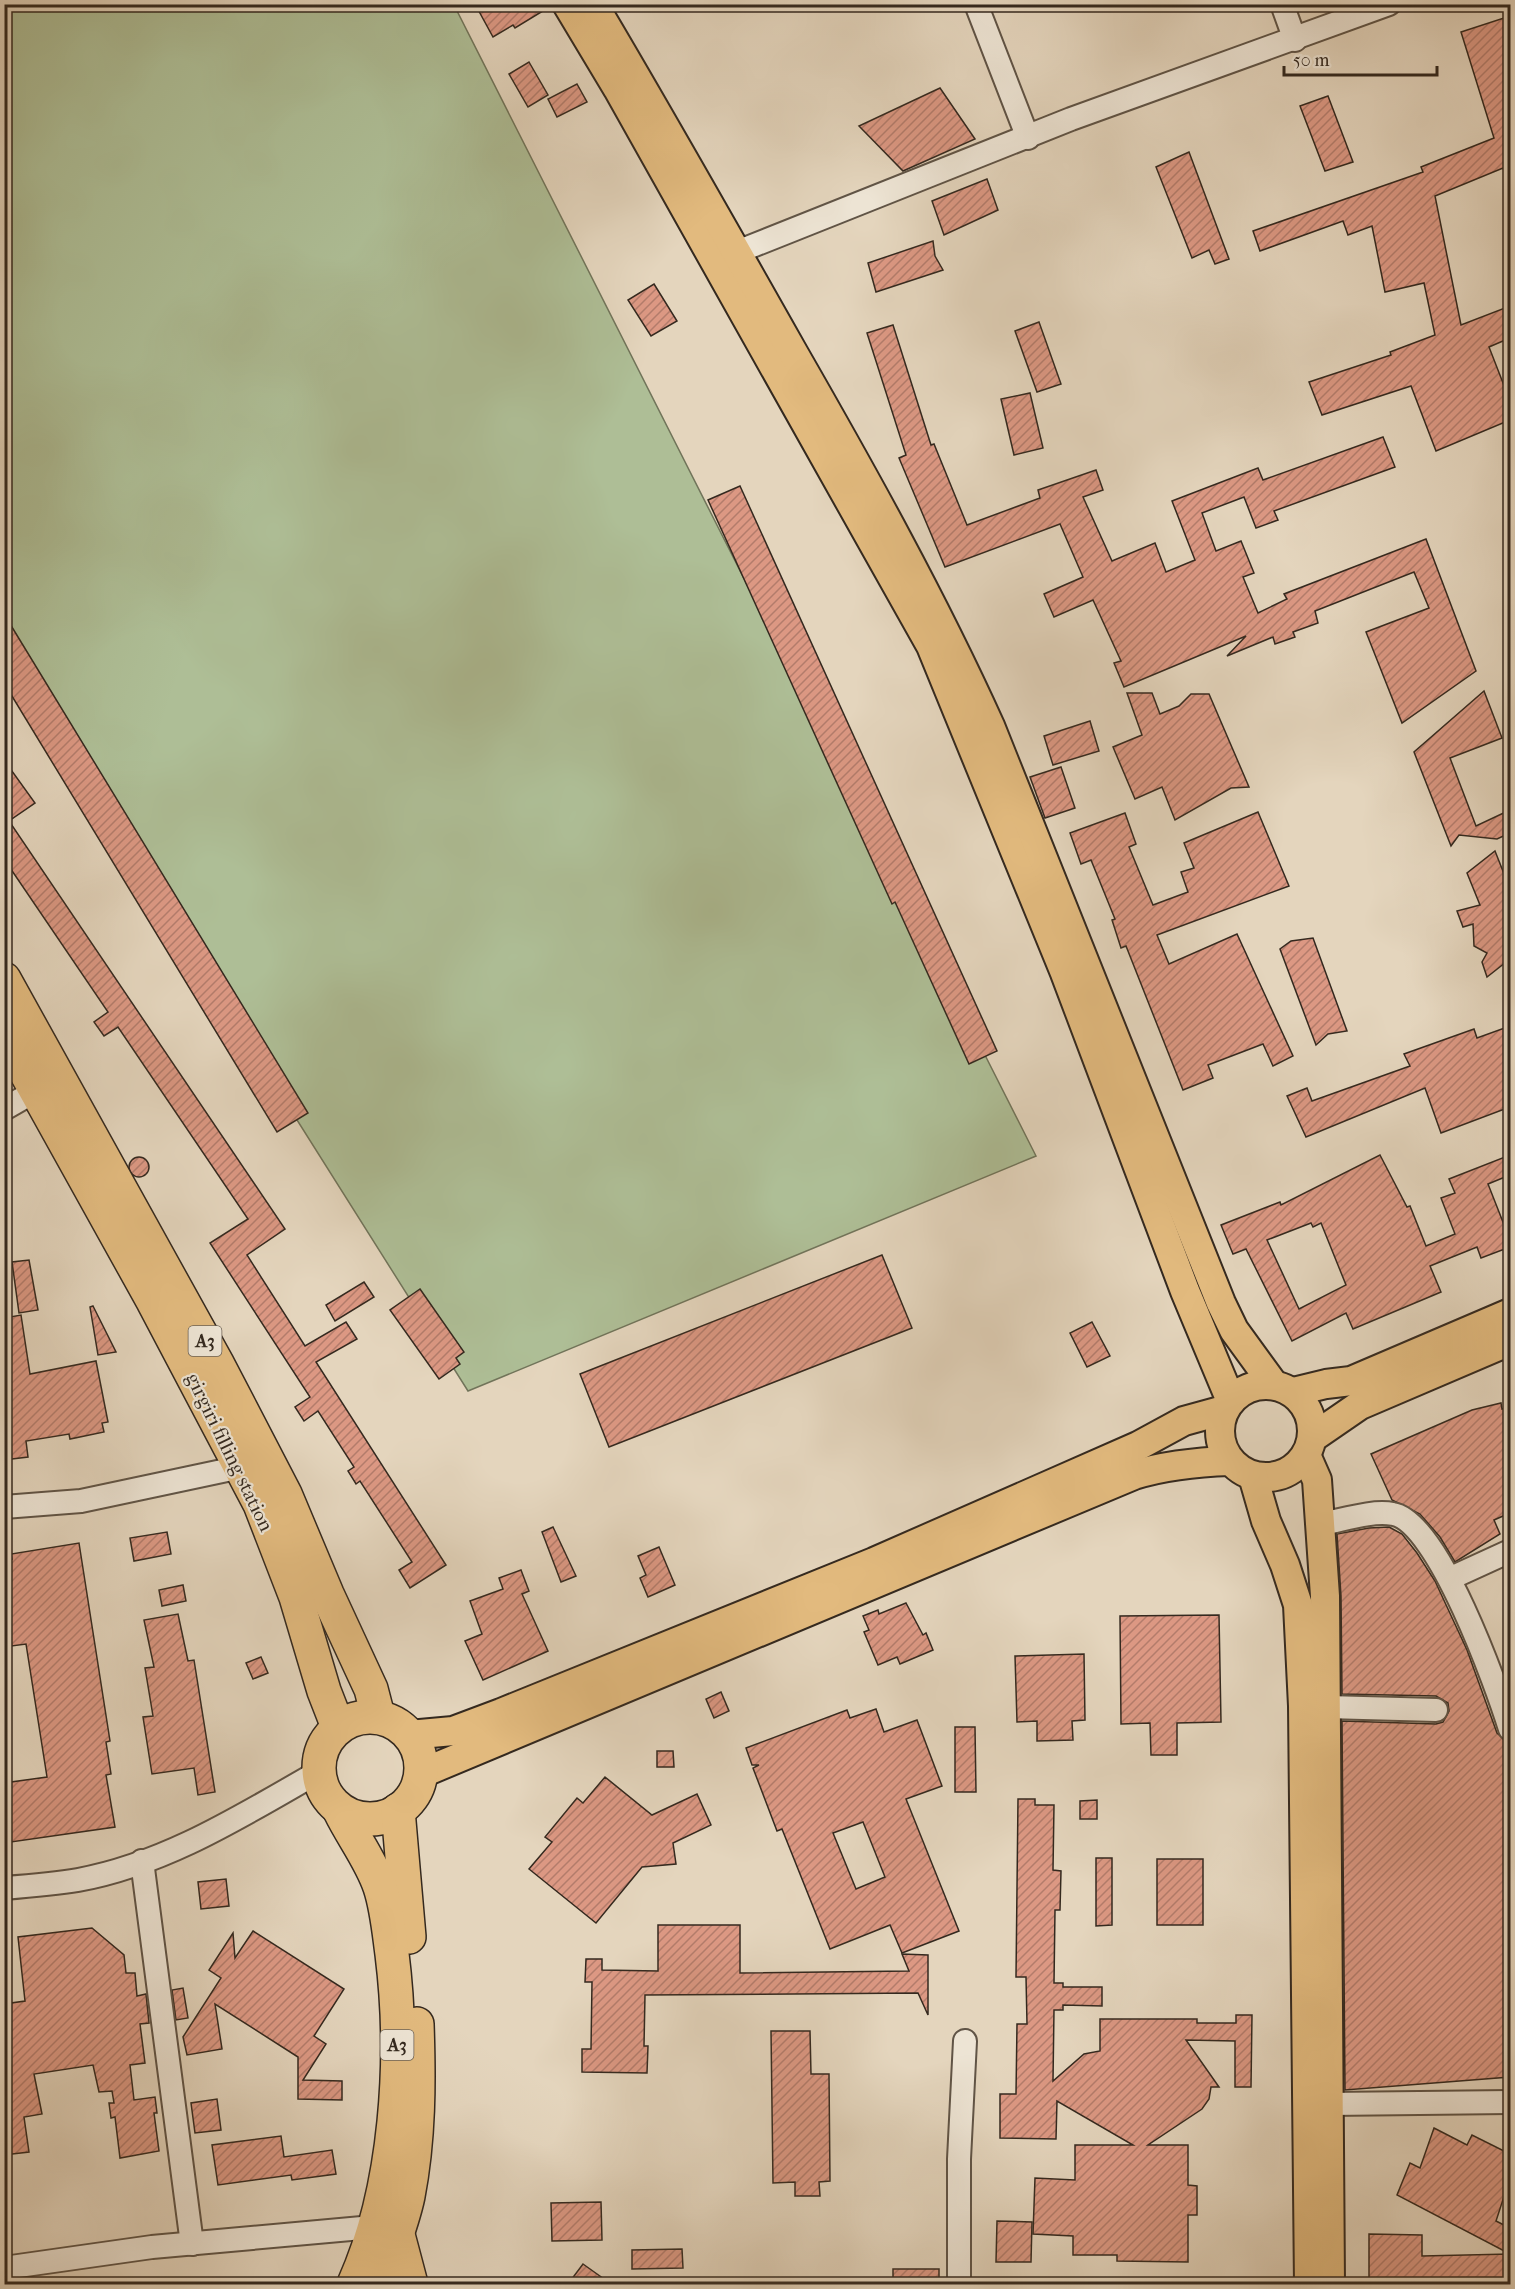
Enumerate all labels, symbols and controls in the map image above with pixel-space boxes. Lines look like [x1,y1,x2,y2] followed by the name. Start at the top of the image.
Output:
[1284,39,1437,77] scale bar
[1293,50,1330,71] text: 50 m
[188,1326,222,1356] road number: A3
[181,1369,278,1536] street label: girgiri filling station
[380,2030,414,2060] road number: A3

